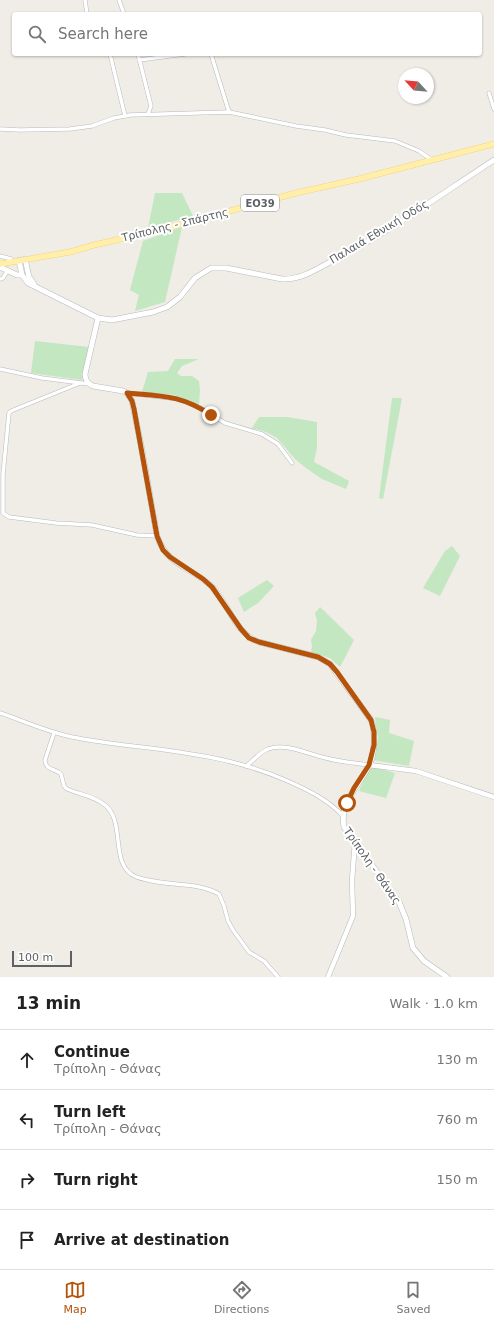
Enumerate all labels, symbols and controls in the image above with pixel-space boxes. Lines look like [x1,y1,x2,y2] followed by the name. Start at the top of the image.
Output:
[12,12,482,56] search box
[26,23,48,45] icon: search
[58,25,148,43] text: Search here
[398,68,434,104] north arrow
[241,195,279,211] road number: ΕΟ39
[327,197,431,267] street label: Παλαιά Εθνική Οδός
[119,205,230,245] street label: Τρίπολης - Σπάρτης
[202,406,220,424] route end
[338,794,356,812] route start
[340,824,403,907] street label: Τρίπολη - Θάνας
[12,949,72,968] scale bar
[18,951,53,964] text: 100 m
[16,993,81,1013] text: 13 min
[389,996,478,1011] text: Walk · 1.0 km
[54,1043,130,1061] text: Continue
[16,1049,38,1071] icon: ahead
[436,1052,478,1067] text: 130 m
[54,1061,162,1076] text: Τρίπολη - Θάνας
[54,1103,126,1121] text: Turn left
[16,1109,38,1131] icon: left
[436,1112,478,1127] text: 760 m
[54,1121,162,1136] text: Τρίπολη - Θάνας
[16,1169,38,1191] icon: right
[54,1171,138,1189] text: Turn right
[436,1172,478,1187] text: 150 m
[16,1229,38,1251] icon: arrive
[54,1231,229,1249] text: Arrive at destination
[64,1279,87,1316] tab: Map
[214,1279,269,1316] tab: Directions
[396,1279,430,1316] tab: Saved

